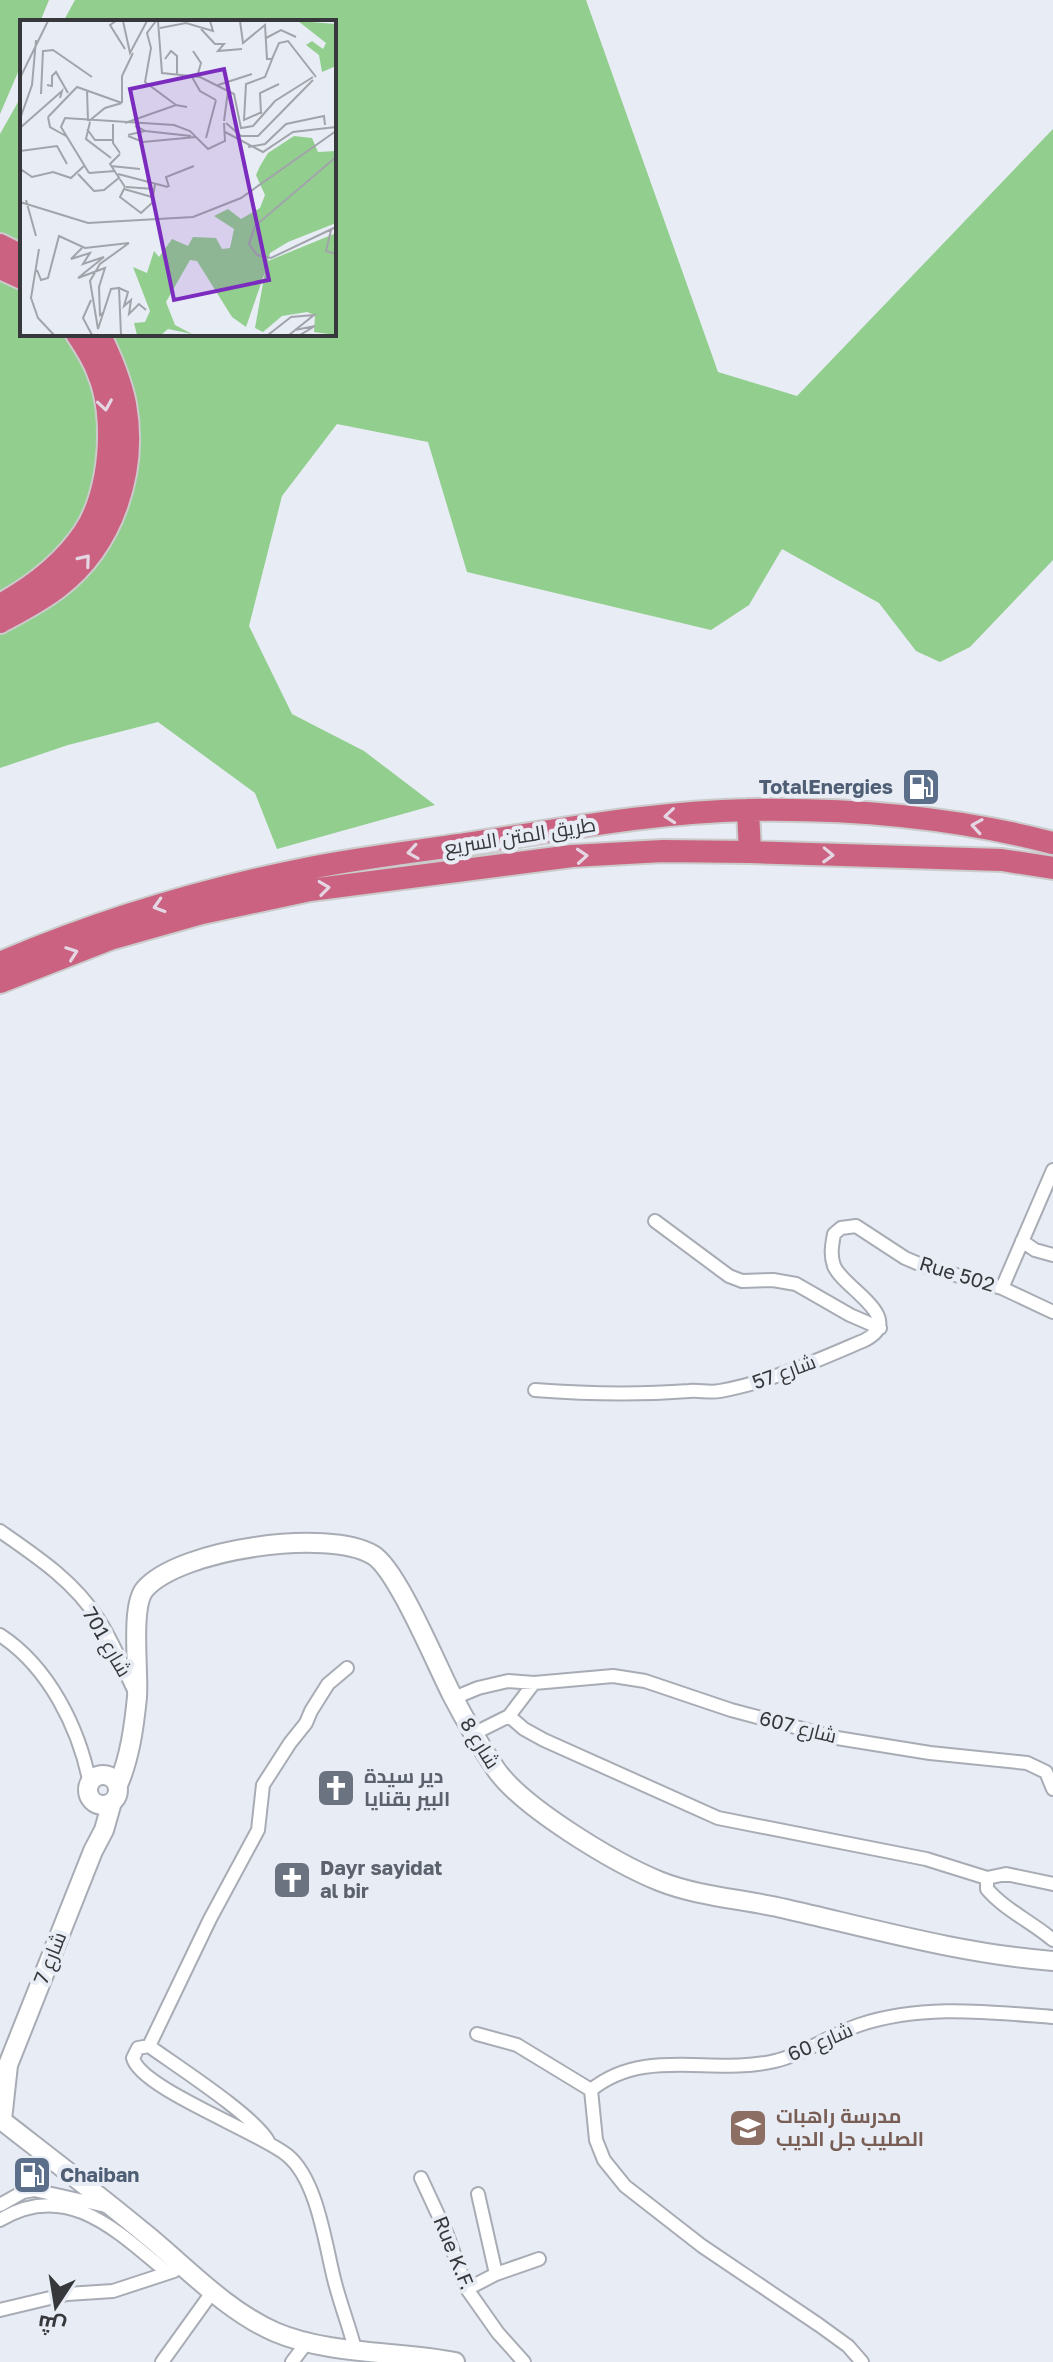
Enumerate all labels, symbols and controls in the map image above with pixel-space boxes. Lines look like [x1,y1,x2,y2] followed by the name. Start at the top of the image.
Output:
[20,20,336,336] inset map
[96,399,113,412] one-way arrow
[75,555,90,569] one-way arrow
[900,766,942,808] fuel station icon: TotalEnergies
[759,774,893,798] place label: TotalEnergies
[663,807,676,824] one-way arrow
[442,811,598,862] street label: طريق المتن السريع
[970,818,984,835] one-way arrow
[406,843,420,860] one-way arrow
[822,846,835,863] one-way arrow
[576,848,589,865] one-way arrow
[317,880,331,897] one-way arrow
[153,897,166,913] one-way arrow
[65,946,79,963] one-way arrow
[917,1250,998,1296] street label: Rue 502
[749,1349,820,1396] street label: شارع 57
[76,1602,137,1682] street label: شارع 701
[756,1705,839,1750] street label: شارع 607
[453,1712,506,1774] street label: شارع 8
[364,1763,450,1811] place label: دير سيدة البير بقنايا
[315,1767,357,1809] church icon: دير سيدة البير بقنايا
[320,1855,442,1902] place label: Dayr sayidat al bir
[271,1859,313,1901] church icon: Dayr sayidat al bir
[28,1928,73,1988] street label: شارع 7
[784,2017,857,2068] street label: شارع 60
[776,2103,924,2151] place label: مدرسة راهبات الصليب جل الديب
[727,2107,769,2149] school or university icon: مدرسة راهبات الصليب جل الديب
[11,2154,53,2196] fuel station icon: Chaiban
[60,2162,139,2186] place label: Chaiban
[429,2212,481,2293] street label: Rue K.F.
[16,2266,96,2346] north arrow
[35,2309,69,2342] text: ش

